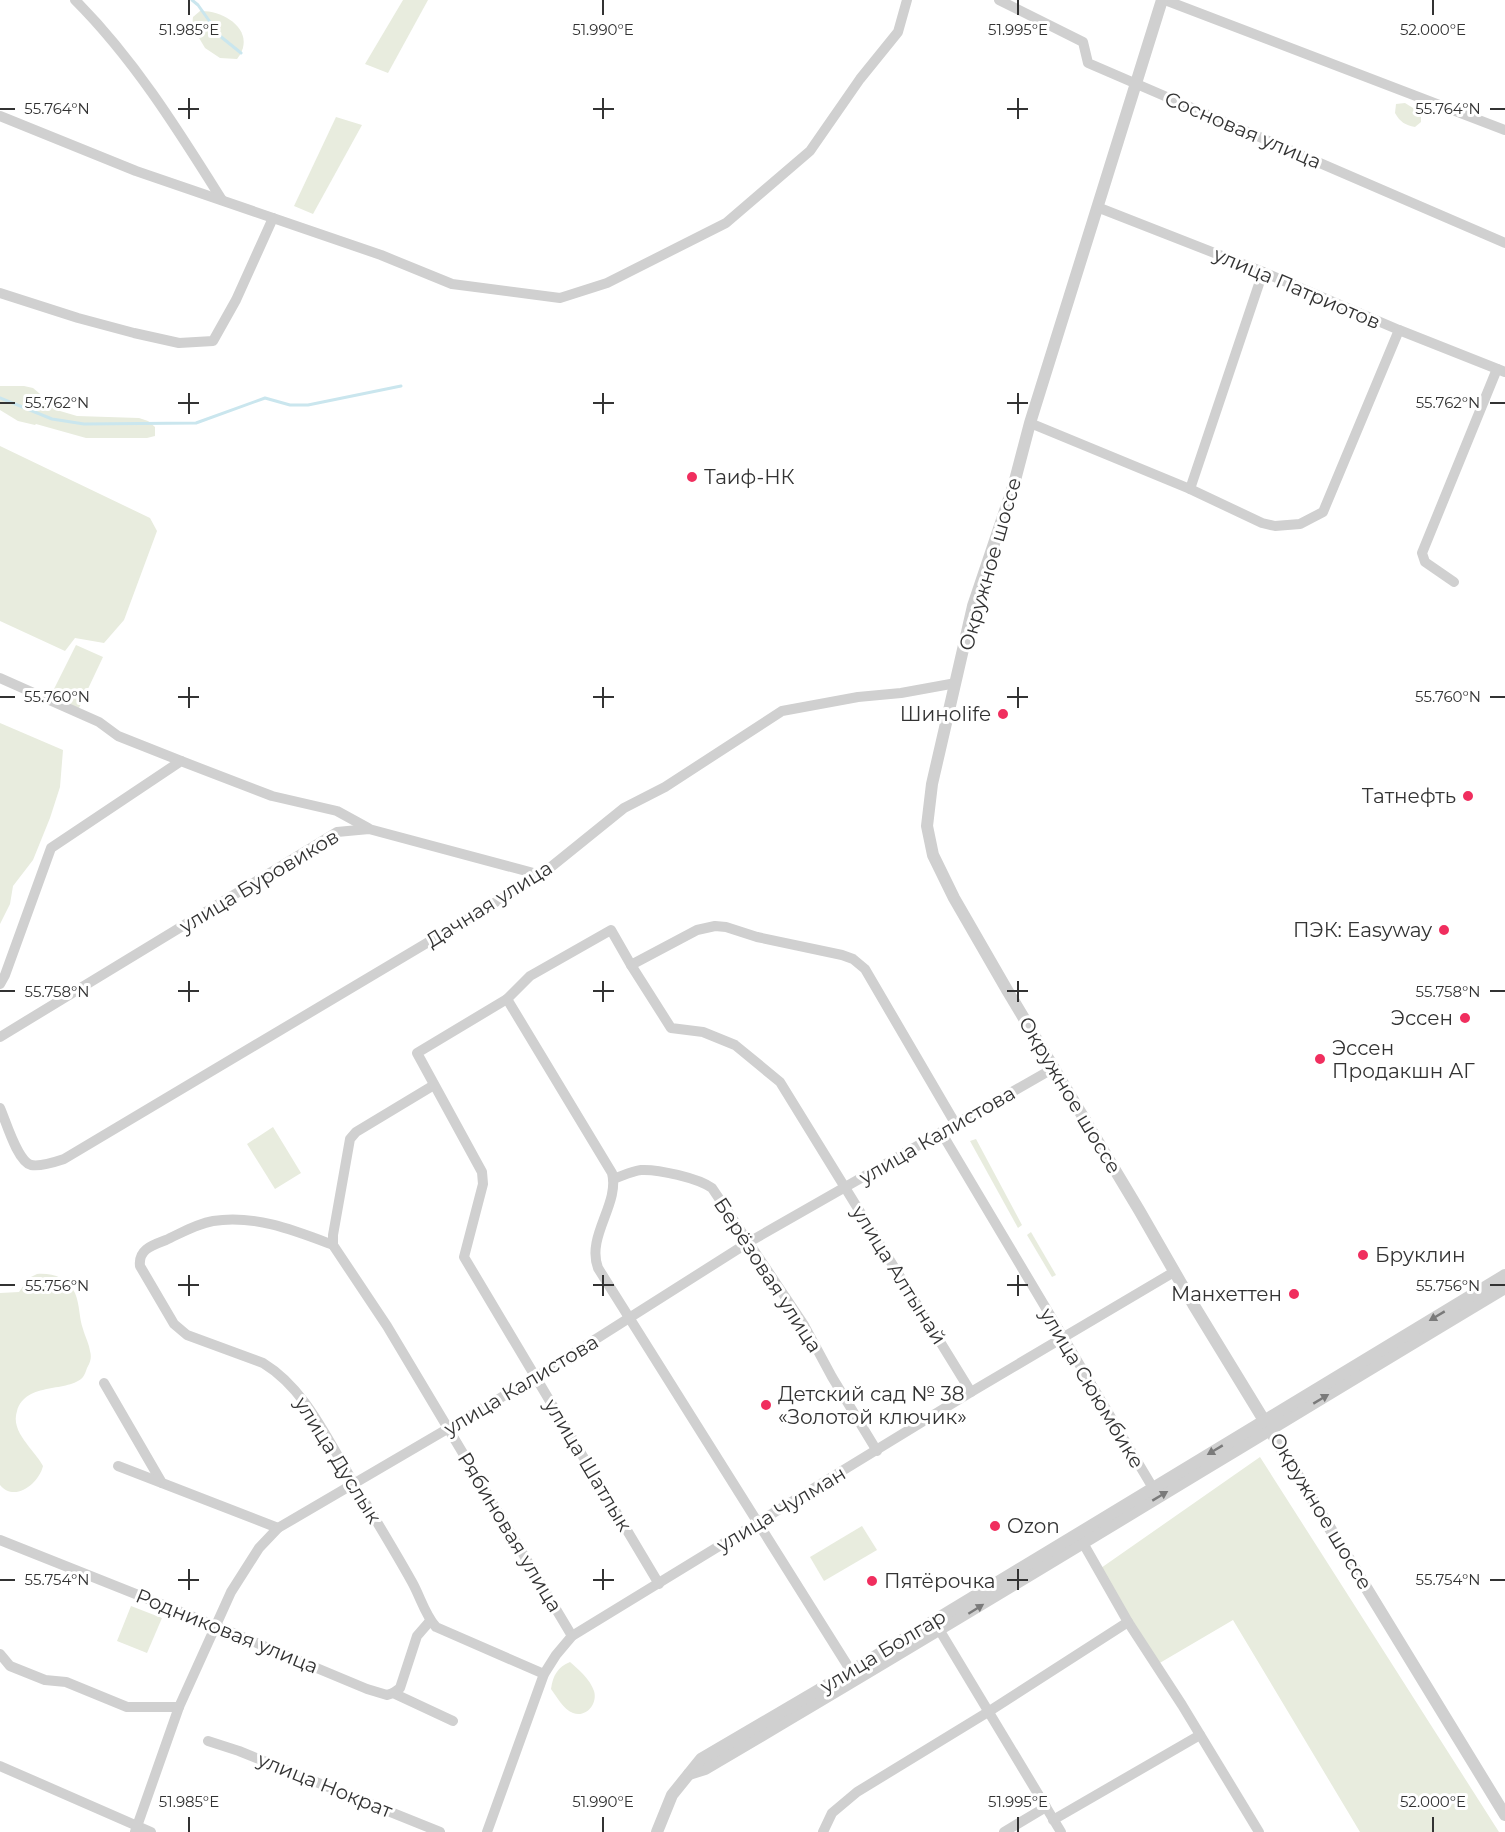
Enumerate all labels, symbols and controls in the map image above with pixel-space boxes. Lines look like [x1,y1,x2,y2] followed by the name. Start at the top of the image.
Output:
[159,20,219,39] text: 51.985°E
[572,20,634,39] text: 51.990°E
[988,20,1048,39] text: 51.995°E
[1400,20,1466,39] text: 52.000°E
[1161,86,1325,174] street label: Сосновая улица
[24,99,90,118] text: 55.764°N
[1415,99,1481,118] text: 55.764°N
[1209,242,1384,334] street label: улица Патриотов
[25,393,89,412] text: 55.762°N
[1416,393,1480,412] text: 55.762°N
[704,465,795,489] place label: Таиф-НК
[685,470,699,484] marker: Таиф-НК
[954,475,1026,653] street label: Окружное шоссе
[24,687,90,706] text: 55.760°N
[1415,687,1481,706] text: 55.760°N
[900,702,991,726] place label: Шиноlife
[996,707,1010,721] marker: Шиноlife
[1362,784,1456,808] place label: Татнефть
[1461,789,1475,803] marker: Татнефть
[174,824,343,939] street label: улица Буровиков
[421,856,557,952] street label: Дачная улица
[1293,918,1432,942] place label: ПЭК: Easyway
[1437,923,1451,937] marker: ПЭК: Easyway
[25,982,90,1001] text: 55.758°N
[1416,982,1481,1001] text: 55.758°N
[1391,1006,1453,1030] place label: Эссен
[1458,1011,1472,1025] marker: Эссен
[1014,1012,1126,1178] street label: Окружное шоссе
[1332,1036,1475,1083] place label: Эссен Продакшн АГ
[1313,1052,1327,1066] marker: Эссен Продакшн АГ
[854,1081,1019,1190] street label: улица Калистова
[709,1193,827,1357] street label: Берёзовая улица
[846,1200,951,1349] street label: улица Алтынай
[1375,1243,1466,1267] place label: Бруклин
[1356,1248,1370,1262] marker: Бруклин
[25,1276,89,1295] text: 55.756°N
[1416,1276,1480,1295] text: 55.756°N
[1171,1282,1282,1306] place label: Манхеттен
[1287,1287,1301,1301] marker: Манхеттен
[1034,1303,1149,1473] street label: улица Сююмбике
[1429,1311,1445,1322] one-way arrow
[439,1329,603,1441] street label: улица Калистова
[778,1382,967,1429] place label: Детский сад № 38 «Золотой ключик»
[289,1391,387,1528] street label: улица Дуслык
[539,1394,637,1536] street label: улица Шатлык
[1313,1394,1330,1404] one-way arrow
[759,1398,773,1412] marker: Детский сад № 38 «Золотой ключик»
[1265,1428,1377,1594] street label: Окружное шоссе
[1207,1445,1223,1456] one-way arrow
[453,1448,567,1616] street label: Рябиновая улица
[711,1461,850,1557] street label: улица Чулман
[1152,1491,1168,1502] one-way arrow
[1007,1514,1060,1538] place label: Ozon
[988,1519,1002,1533] marker: Ozon
[884,1569,995,1593] place label: Пятёрочка
[25,1570,89,1589] text: 55.754°N
[1416,1570,1480,1589] text: 55.754°N
[865,1574,879,1588] marker: Пятёрочка
[132,1583,322,1679] street label: Родниковая улица
[968,1603,984,1614] one-way arrow
[815,1604,950,1698] street label: улица Болгар
[253,1747,396,1823] street label: улица Нократ
[159,1792,219,1811] text: 51.985°E
[572,1792,634,1811] text: 51.990°E
[988,1792,1048,1811] text: 51.995°E
[1400,1792,1466,1811] text: 52.000°E

